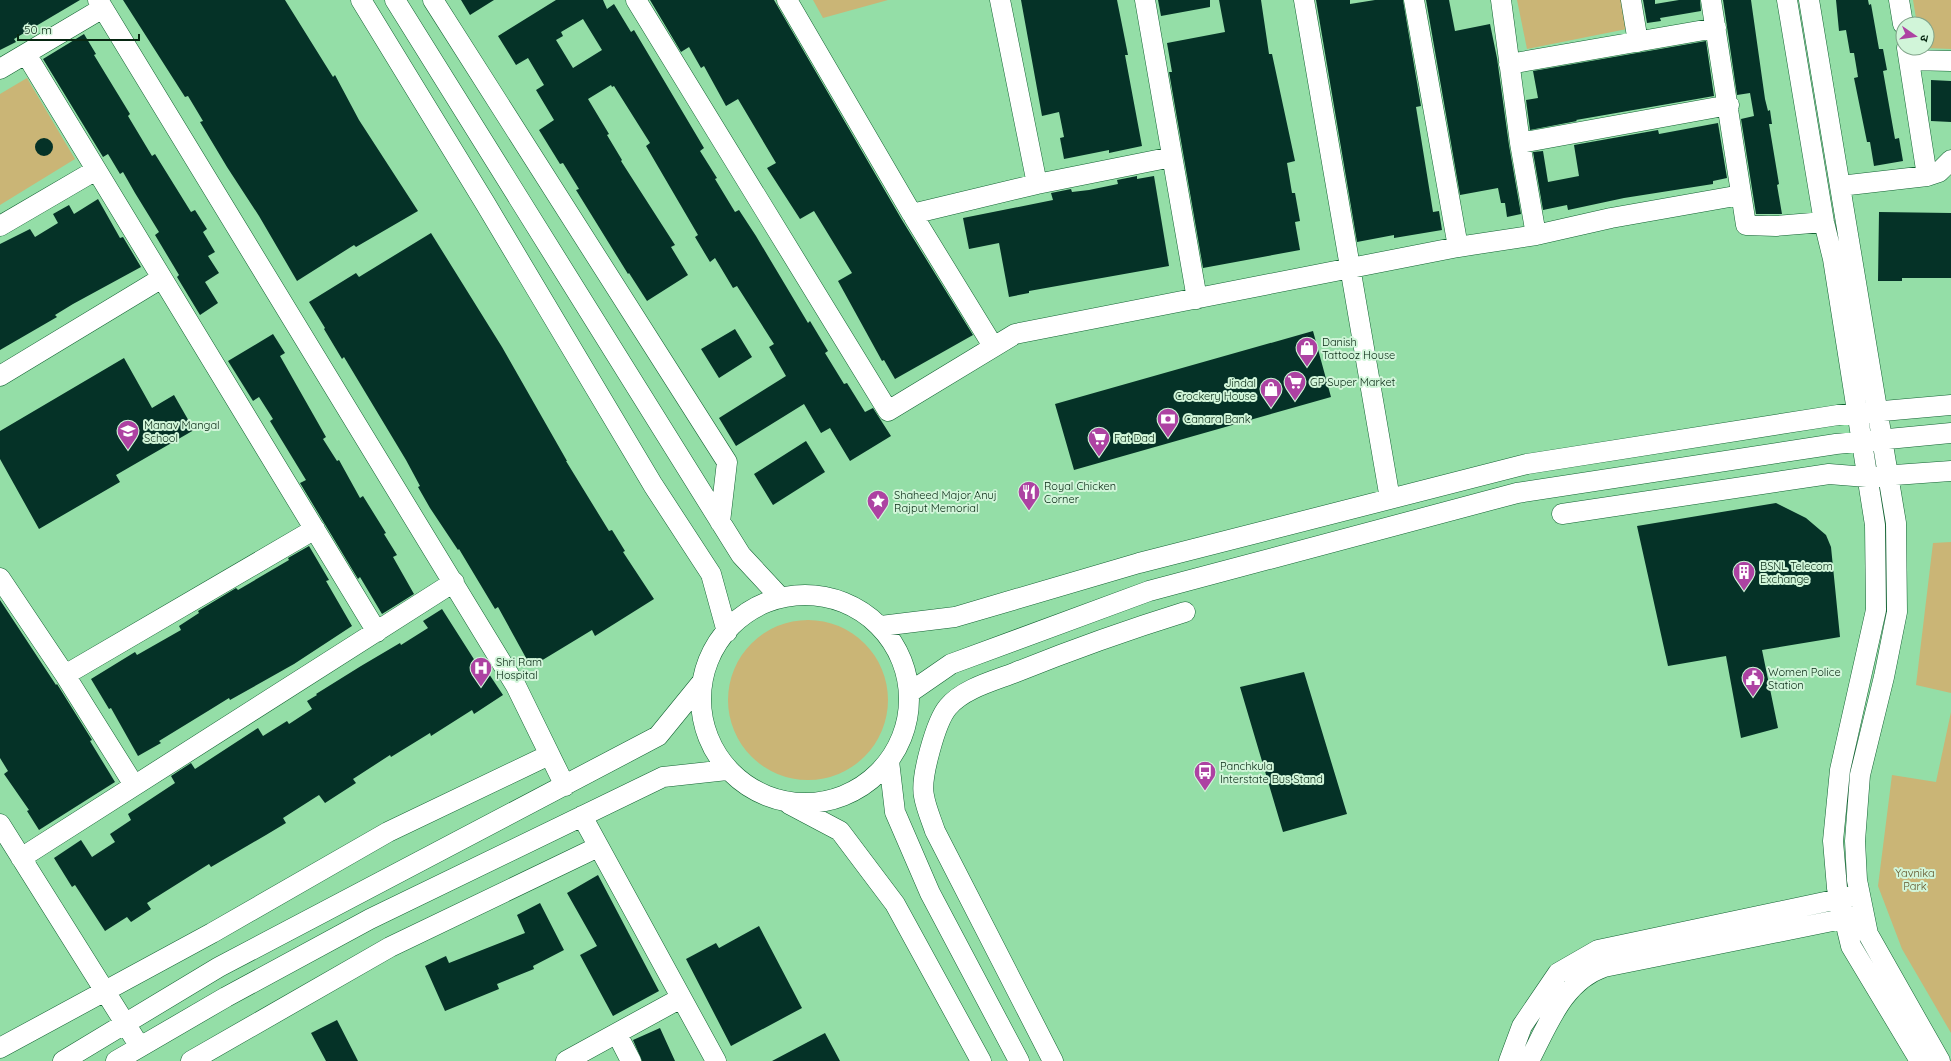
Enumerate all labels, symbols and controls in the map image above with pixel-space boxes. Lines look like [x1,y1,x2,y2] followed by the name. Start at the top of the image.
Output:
[18,16,139,42] scale bar
[1895,16,1935,56] north arrow
[24,22,52,37] text: 50 m
[1917,34,1932,44] text: उ
[1294,335,1320,368] shop icon: Danish Tattooz House
[1322,335,1395,362] place label: Danish Tattooz House
[1282,369,1308,402] supermarket icon: GP Super Market
[1310,375,1396,389] place label: GP Super Market
[1175,376,1256,403] place label: Jindal Crockery House
[1258,376,1284,409] shop icon: Jindal Crockery House
[1155,406,1181,439] bank icon: Canara Bank
[1184,412,1251,426] place label: Canara Bank
[115,418,141,451] school or university icon: Manav Mangal School
[144,418,220,445] place label: Manav Mangal School
[1086,425,1112,458] supermarket icon: Fat Dad
[1114,431,1155,445] place label: Fat Dad
[1016,479,1042,512] restaurant icon: Royal Chicken Corner
[1044,479,1116,506] place label: Royal Chicken Corner
[865,488,891,521] place icon: Shaheed Major Anuj Rajput Memorial
[894,488,997,515] place label: Shaheed Major Anuj Rajput Memorial
[1731,559,1757,592] building icon: BSNL Telecom Exchange
[1760,559,1833,586] place label: BSNL Telecom Exchange
[468,655,494,688] hospital icon: Shri Ram Hospital
[496,655,542,682] place label: Shri Ram Hospital
[1740,665,1766,698] public building icon: Women Police Station
[1768,665,1841,692] place label: Women Police Station
[1192,759,1218,792] bus stop icon: Panchkula Interstate Bus Stand
[1220,759,1323,786] place label: Panchkula Interstate Bus Stand
[1895,866,1935,893] park label: Yavnika Park

